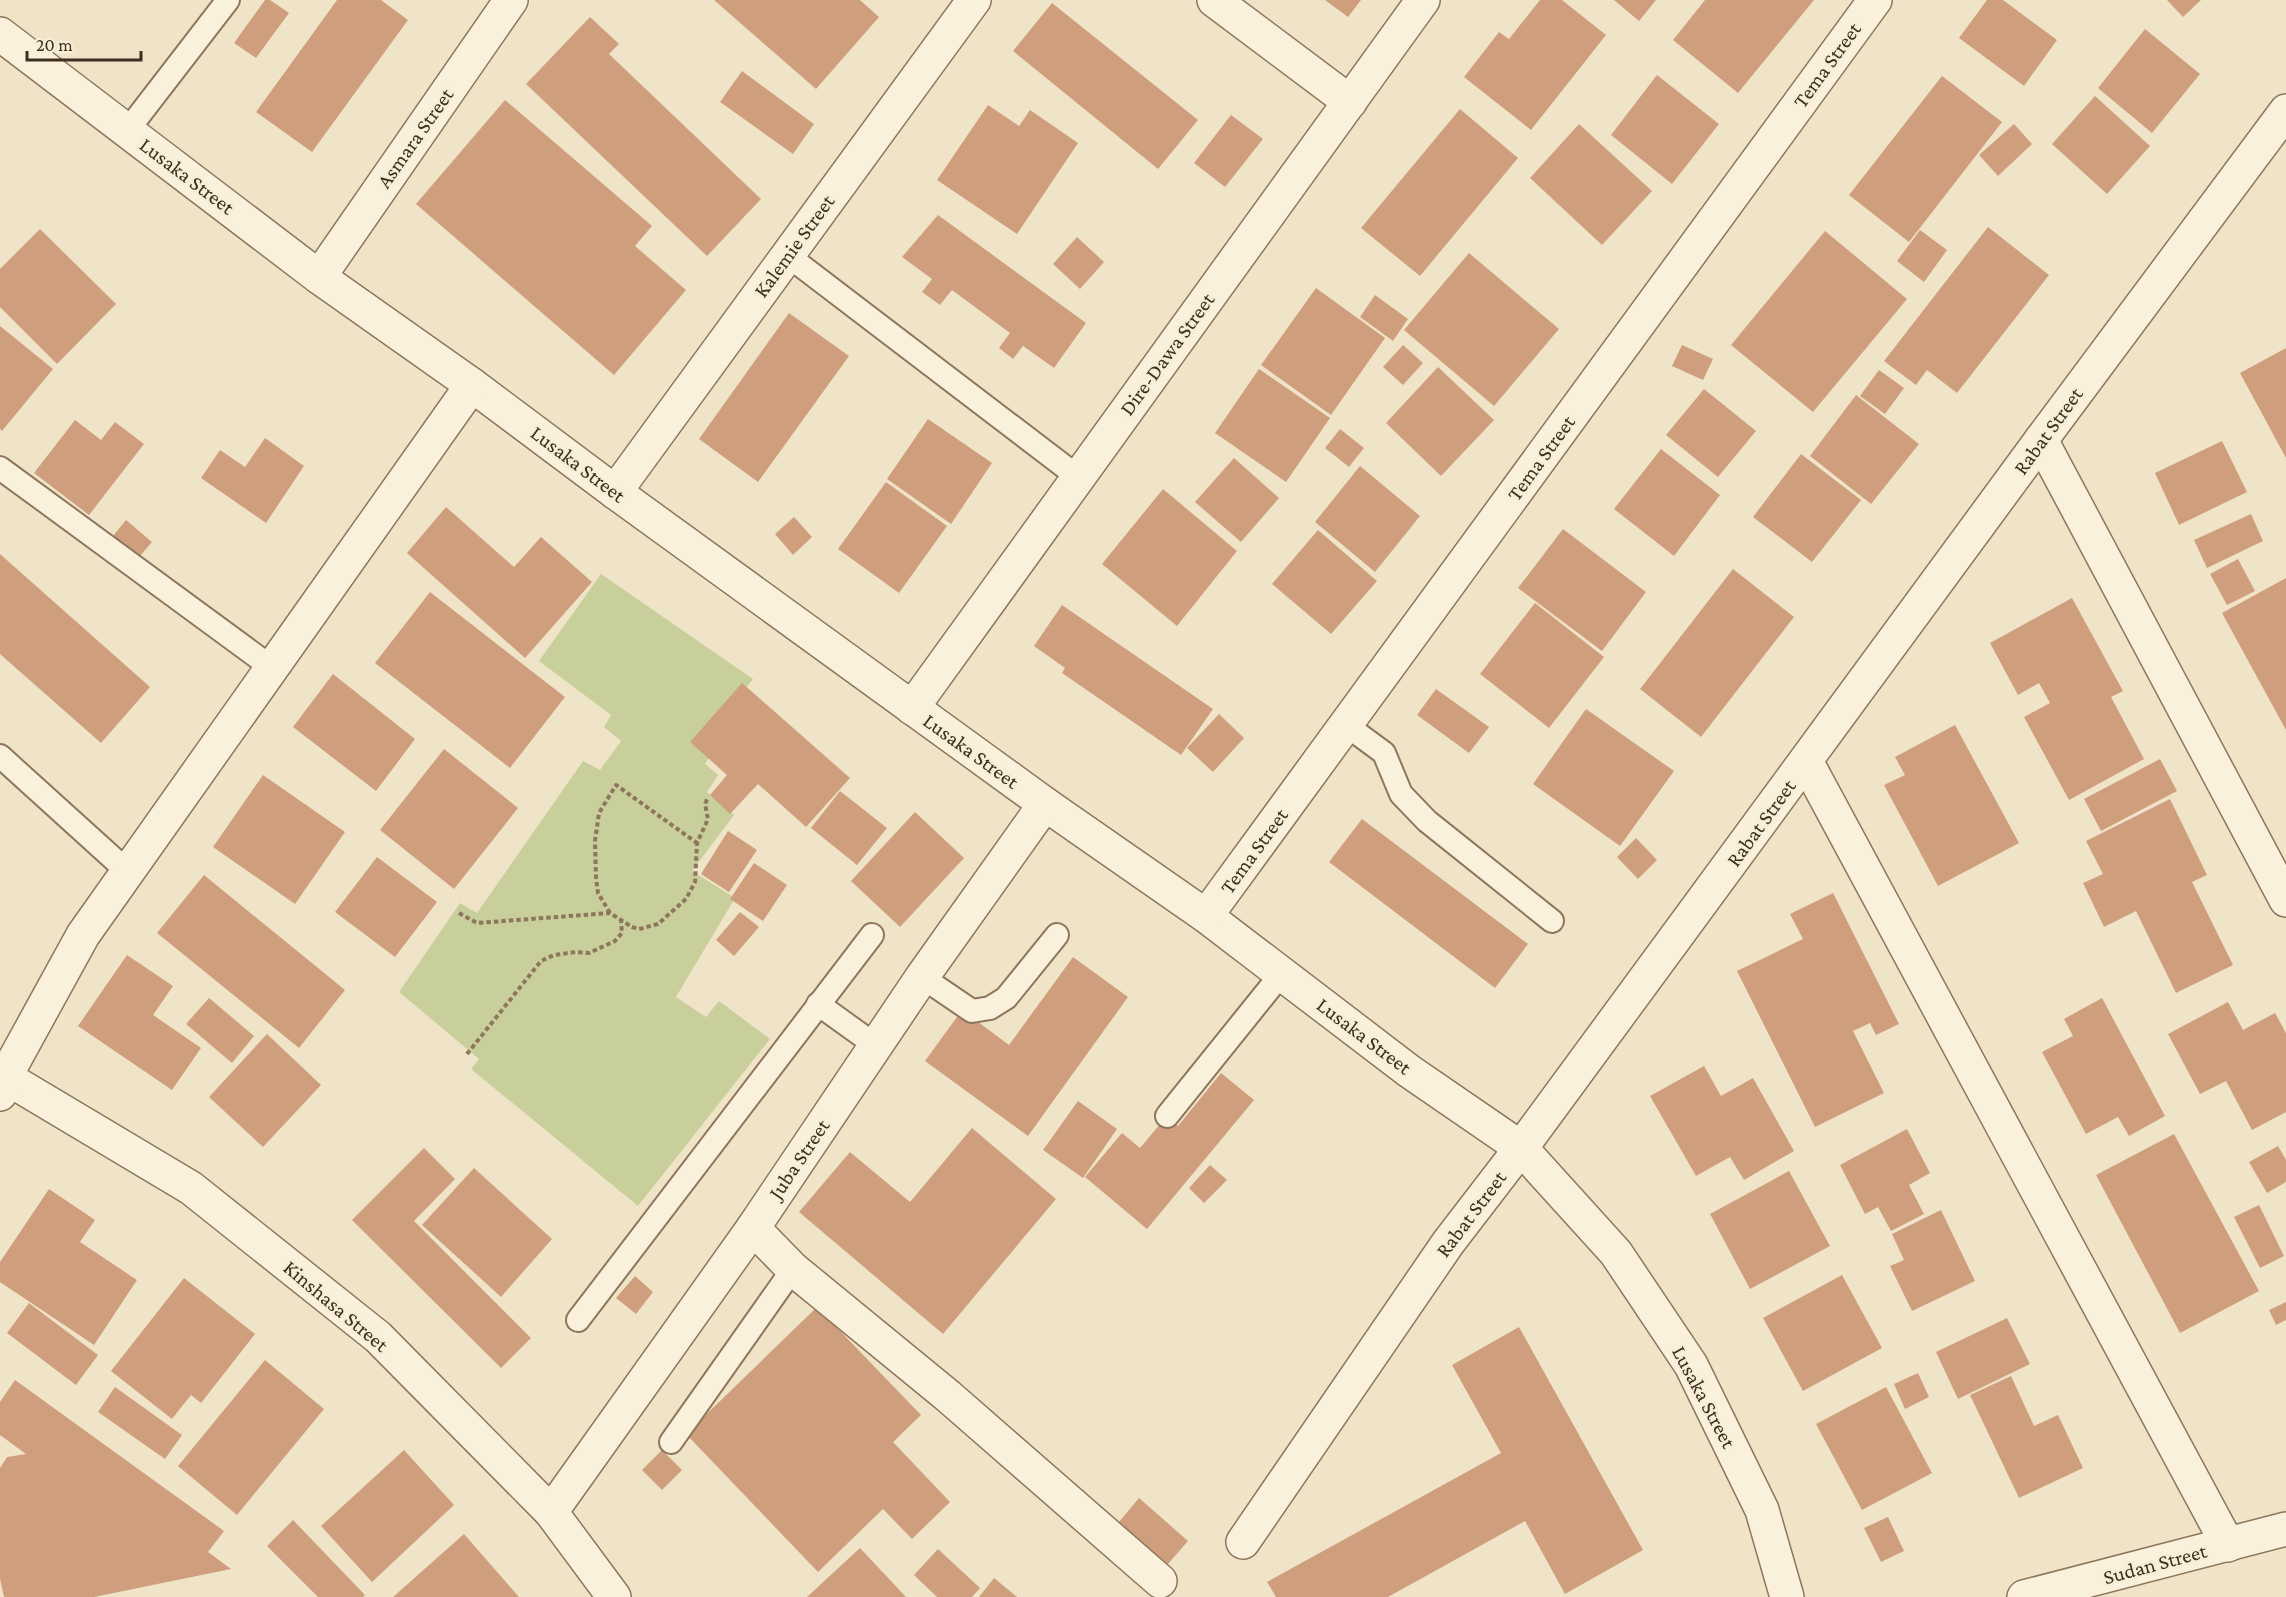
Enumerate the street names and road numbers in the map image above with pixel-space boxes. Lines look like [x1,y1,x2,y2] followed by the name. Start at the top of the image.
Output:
[1788,17,1867,112] street label: Tema Street
[372,82,459,193] street label: Asmara Street
[135,133,240,220] street label: Lusaka Street
[749,189,840,302] street label: Kalemie Street
[1115,287,1220,420] street label: Dire-Dawa Street
[2008,382,2088,479] street label: Rabat Street
[1502,410,1581,505] street label: Tema Street
[526,421,631,508] street label: Lusaka Street
[919,708,1024,794] street label: Lusaka Street
[1721,774,1801,871] street label: Rabat Street
[1215,803,1294,898] street label: Tema Street
[1312,993,1417,1080] street label: Lusaka Street
[762,1114,835,1205] street label: Juba Street
[1431,1165,1512,1262] street label: Rabat Street
[279,1255,394,1357] street label: Kinshasa Street
[1667,1342,1741,1453] street label: Lusaka Street
[2101,1538,2210,1589] street label: Sudan Street

